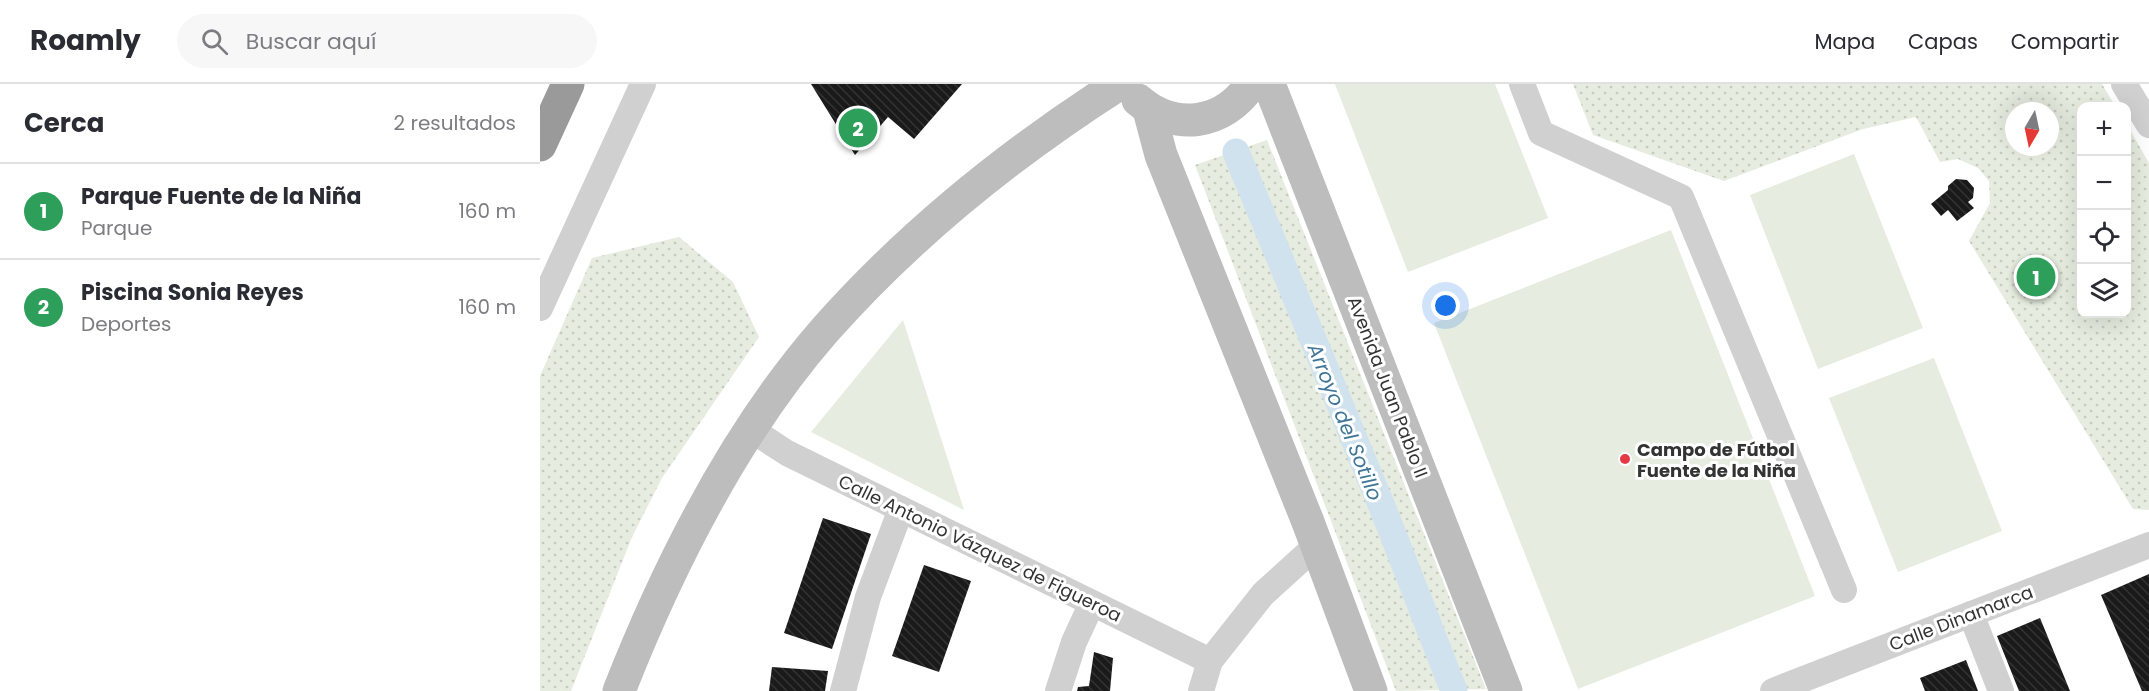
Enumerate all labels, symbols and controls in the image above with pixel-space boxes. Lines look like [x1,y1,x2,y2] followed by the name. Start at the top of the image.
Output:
[177,14,597,68] search box
[30,21,141,60] text: Roamly
[198,25,231,58] icon: search
[246,26,376,57] text: Buscar aquí
[1814,27,1875,56] text: Mapa
[1908,27,1978,56] text: Capas
[2011,27,2119,56] text: Compartir
[2005,102,2059,156] north arrow
[2077,102,2131,318] map controls
[2077,102,2131,156] button: +
[24,105,104,141] text: Cerca
[838,106,878,150] pin: 2
[394,109,516,137] text: 2 resultados
[2077,156,2131,210] button: −
[81,181,362,212] text: Parque Fuente de la Niña
[40,197,47,225] text: 1
[458,197,516,225] text: 160 m
[2077,210,2131,264] button: locate
[81,214,152,242] text: Parque
[2016,254,2056,300] pin: 1
[2077,264,2131,318] button: layers
[81,277,304,308] text: Piscina Sonia Reyes
[1431,291,1460,320] your location
[38,293,49,321] text: 2
[458,293,516,321] text: 160 m
[1342,293,1434,481] street label: Avenida Juan Pablo II
[81,310,171,338] text: Deportes
[1300,338,1389,505] water label: Arroyo del Sotillo
[1637,437,1796,483] place label: Campo de Fútbol Fuente de la Niña
[1618,452,1632,466] marker: Campo de Fútbol Fuente de la Niña
[834,468,1126,628] street label: Calle Antonio Vázquez de Figueroa
[1885,579,2037,657] street label: Calle Dinamarca

